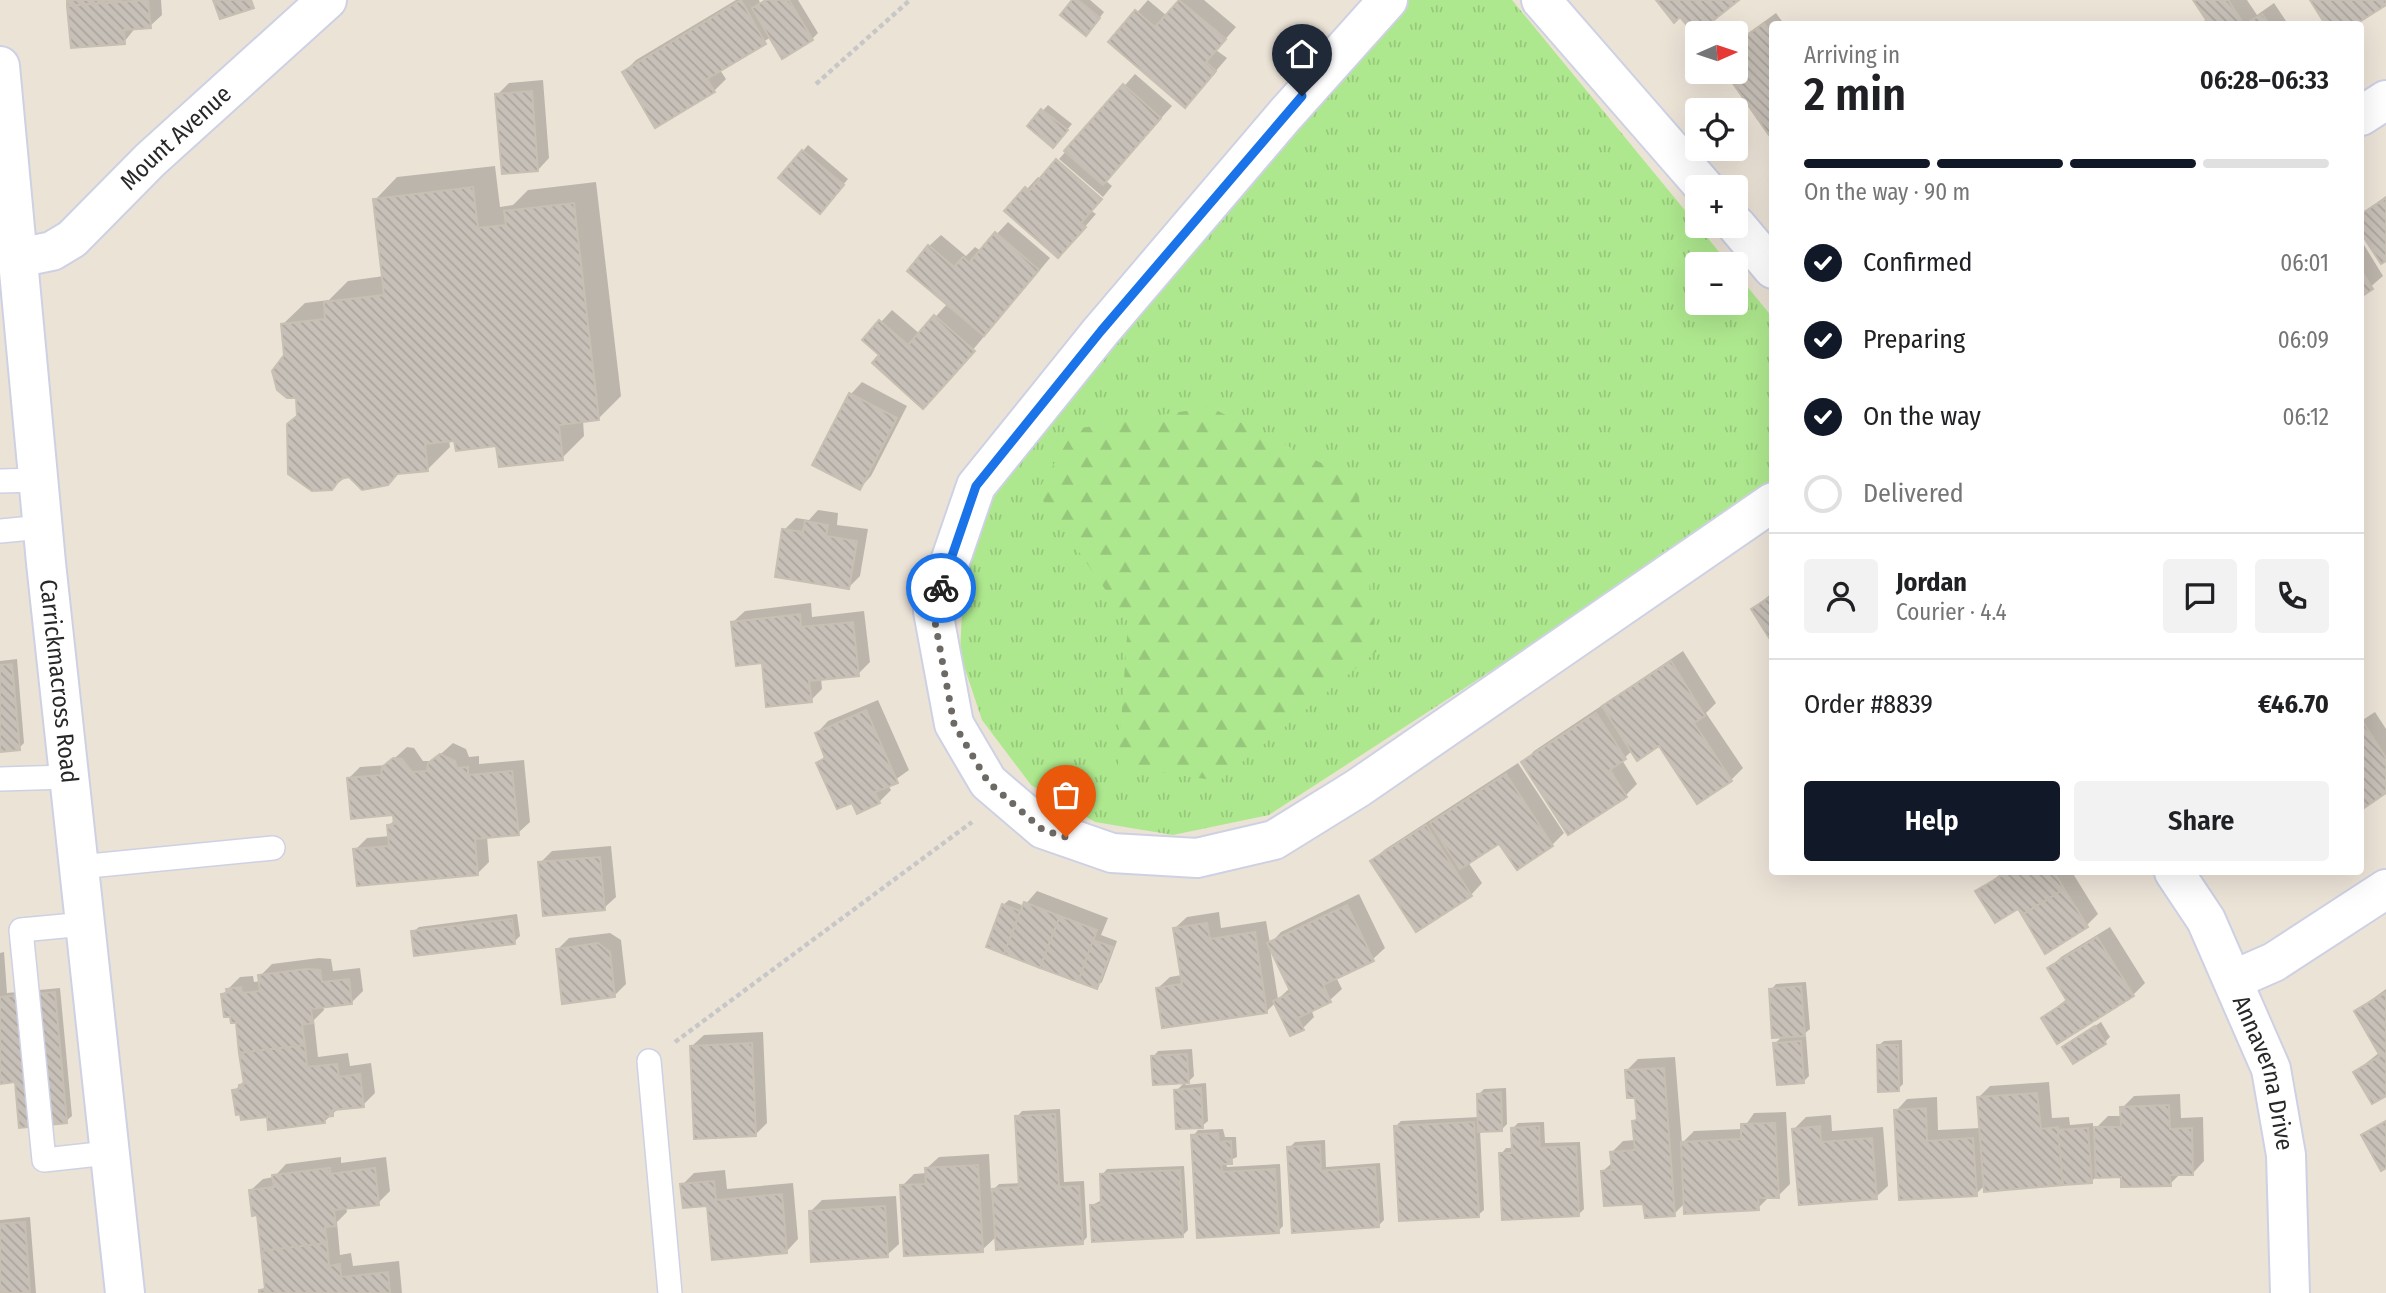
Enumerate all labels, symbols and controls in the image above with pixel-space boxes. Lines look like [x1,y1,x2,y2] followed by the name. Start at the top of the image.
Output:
[1685,21,1748,84] north arrow
[1685,21,1748,315] map controls
[1272,24,1332,96] pin
[1283,35,1321,73] icon: home
[1804,41,1900,69] text: Arriving in
[2200,65,2329,96] text: 06:28–06:33
[1804,67,1906,122] text: 2 min
[115,80,237,196] street label: Mount Avenue
[1685,98,1748,161] button: locate
[1685,175,1748,238] button: +
[1804,178,1970,206] text: On the way · 90 m
[1804,244,1842,282] icon: check
[1863,247,1973,278] text: Confirmed
[2280,249,2329,277] text: 06:01
[1685,252,1748,315] button: −
[1804,321,1842,359] icon: check
[1863,324,1965,355] text: Preparing
[2278,326,2329,354] text: 06:09
[1804,398,1842,436] icon: check
[1863,401,1981,432] text: On the way
[2283,403,2329,431] text: 06:12
[1863,478,1964,509] text: Delivered
[906,553,976,623] courier
[1804,559,1878,633] button: person
[2163,559,2237,633] button: chat
[2255,559,2329,633] button: phone
[1896,567,1967,598] text: Jordan
[922,569,960,607] icon: bike
[34,578,84,784] street label: Carrickmacross Road
[1896,598,2007,626] text: Courier · 4.4
[1804,689,1933,720] text: Order #8839
[2258,689,2329,720] text: €46.70
[1036,765,1096,837] pin
[1047,776,1085,814] icon: bag
[1804,781,2060,861] button: Help
[2074,781,2329,861] button: Share
[2227,991,2299,1152] street label: Annaverna Drive

